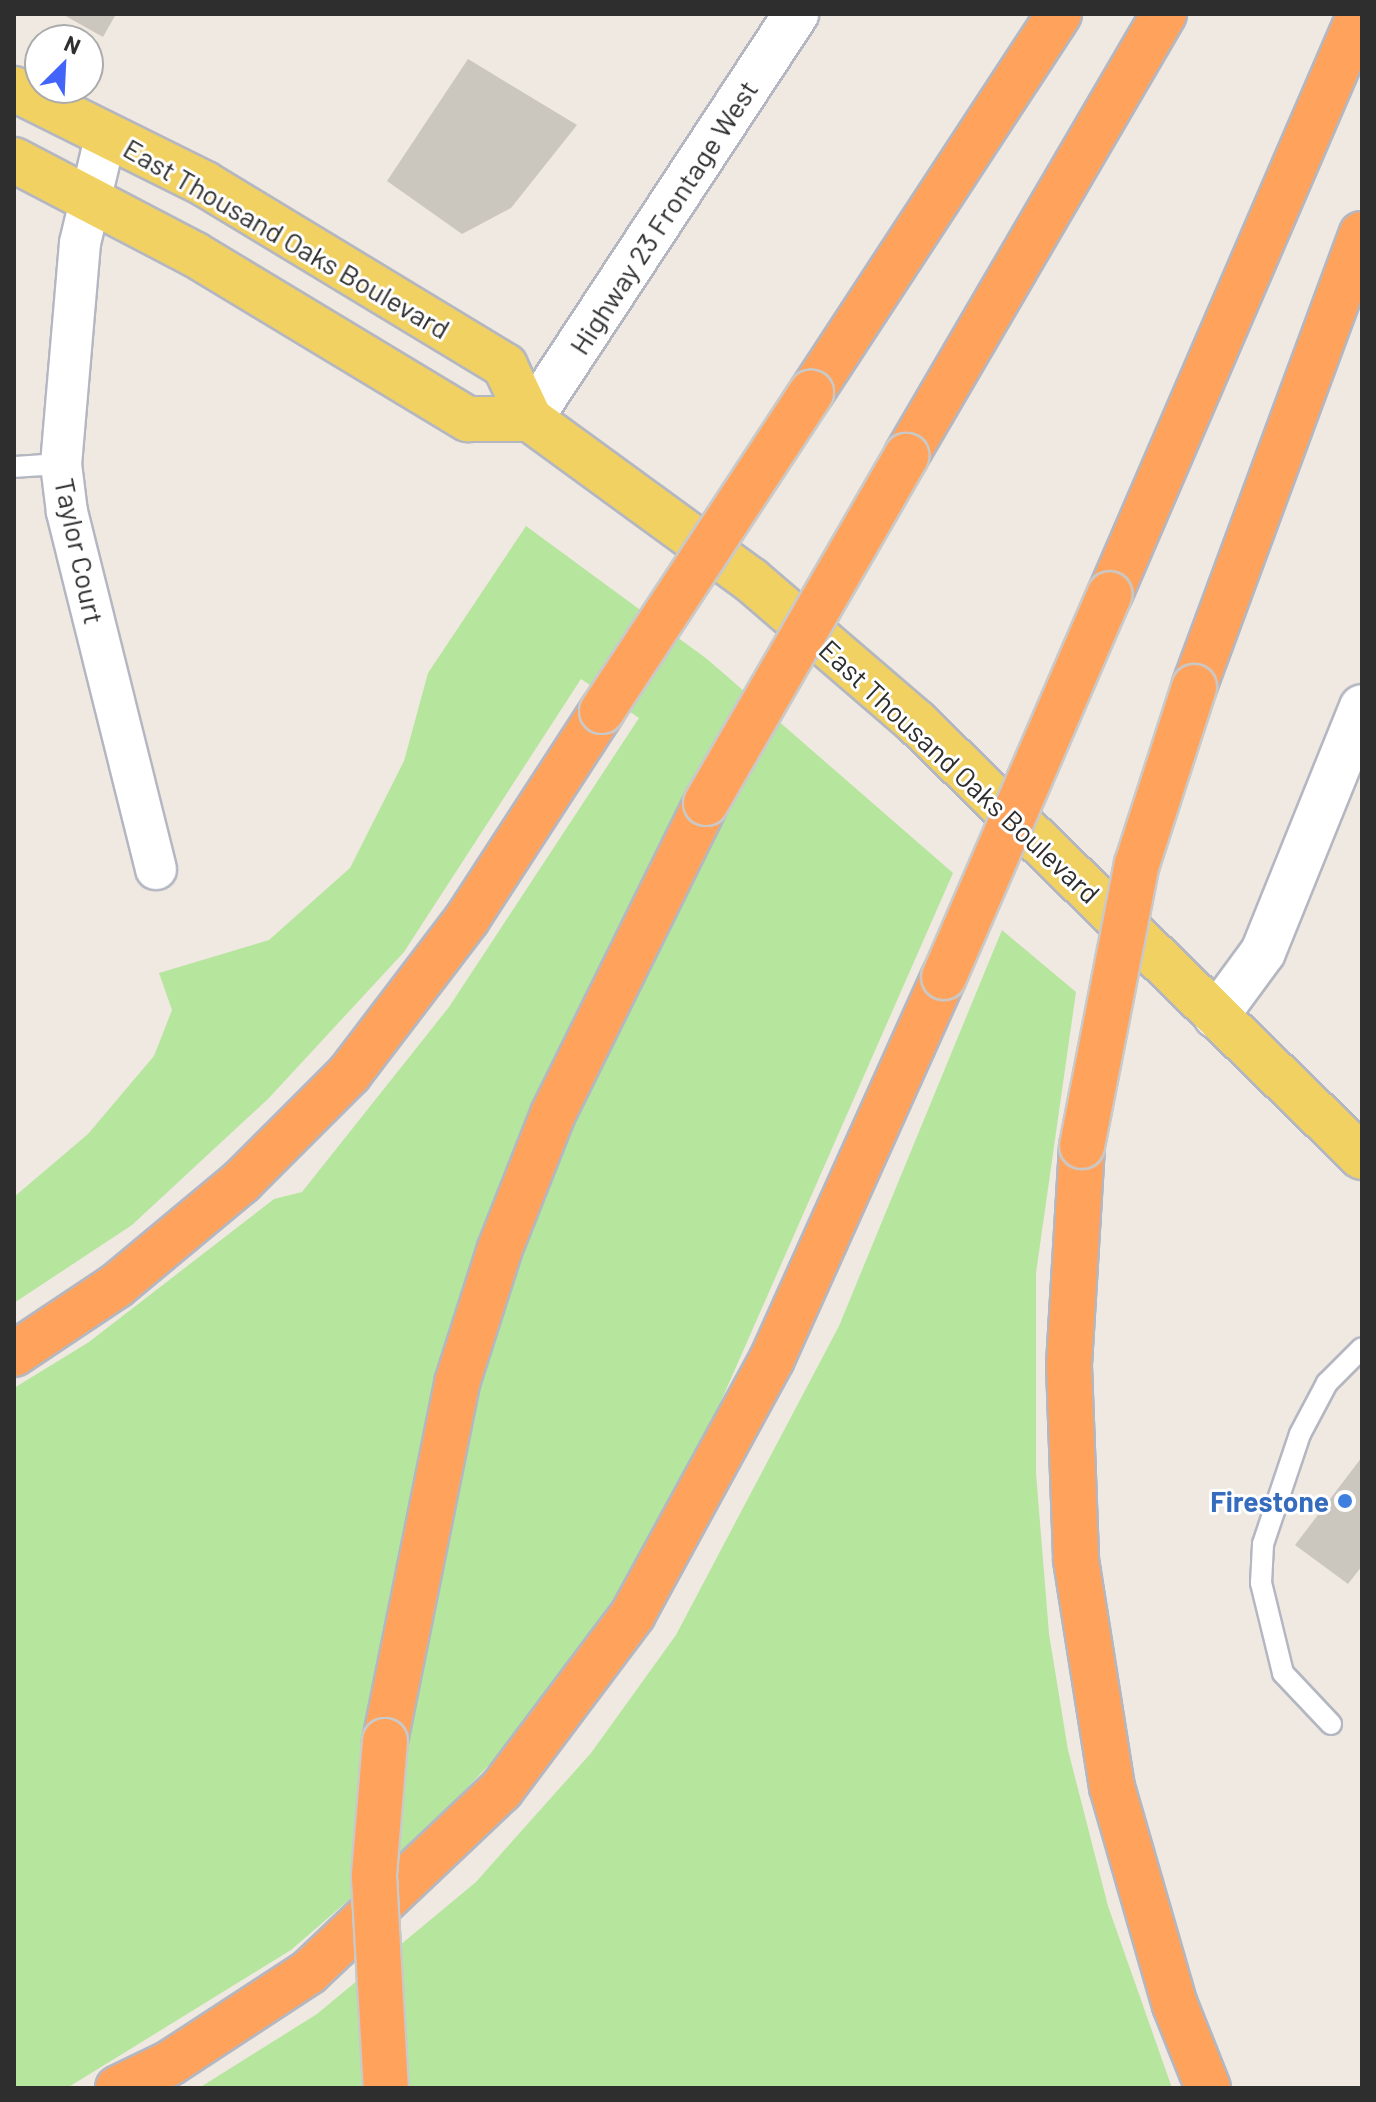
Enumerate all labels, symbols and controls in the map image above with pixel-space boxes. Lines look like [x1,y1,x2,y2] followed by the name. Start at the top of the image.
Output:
[24,24,104,104] north arrow
[61,29,85,59] text: N
[562,74,764,360] street label: Highway 23 Frontage West
[118,131,456,345] street label: East Thousand Oaks Boulevard
[48,475,112,627] street label: Taylor Court
[813,632,1107,910] street label: East Thousand Oaks Boulevard
[1210,1484,1329,1518] place label: Firestone
[1336,1492,1354,1510] marker: Firestone

